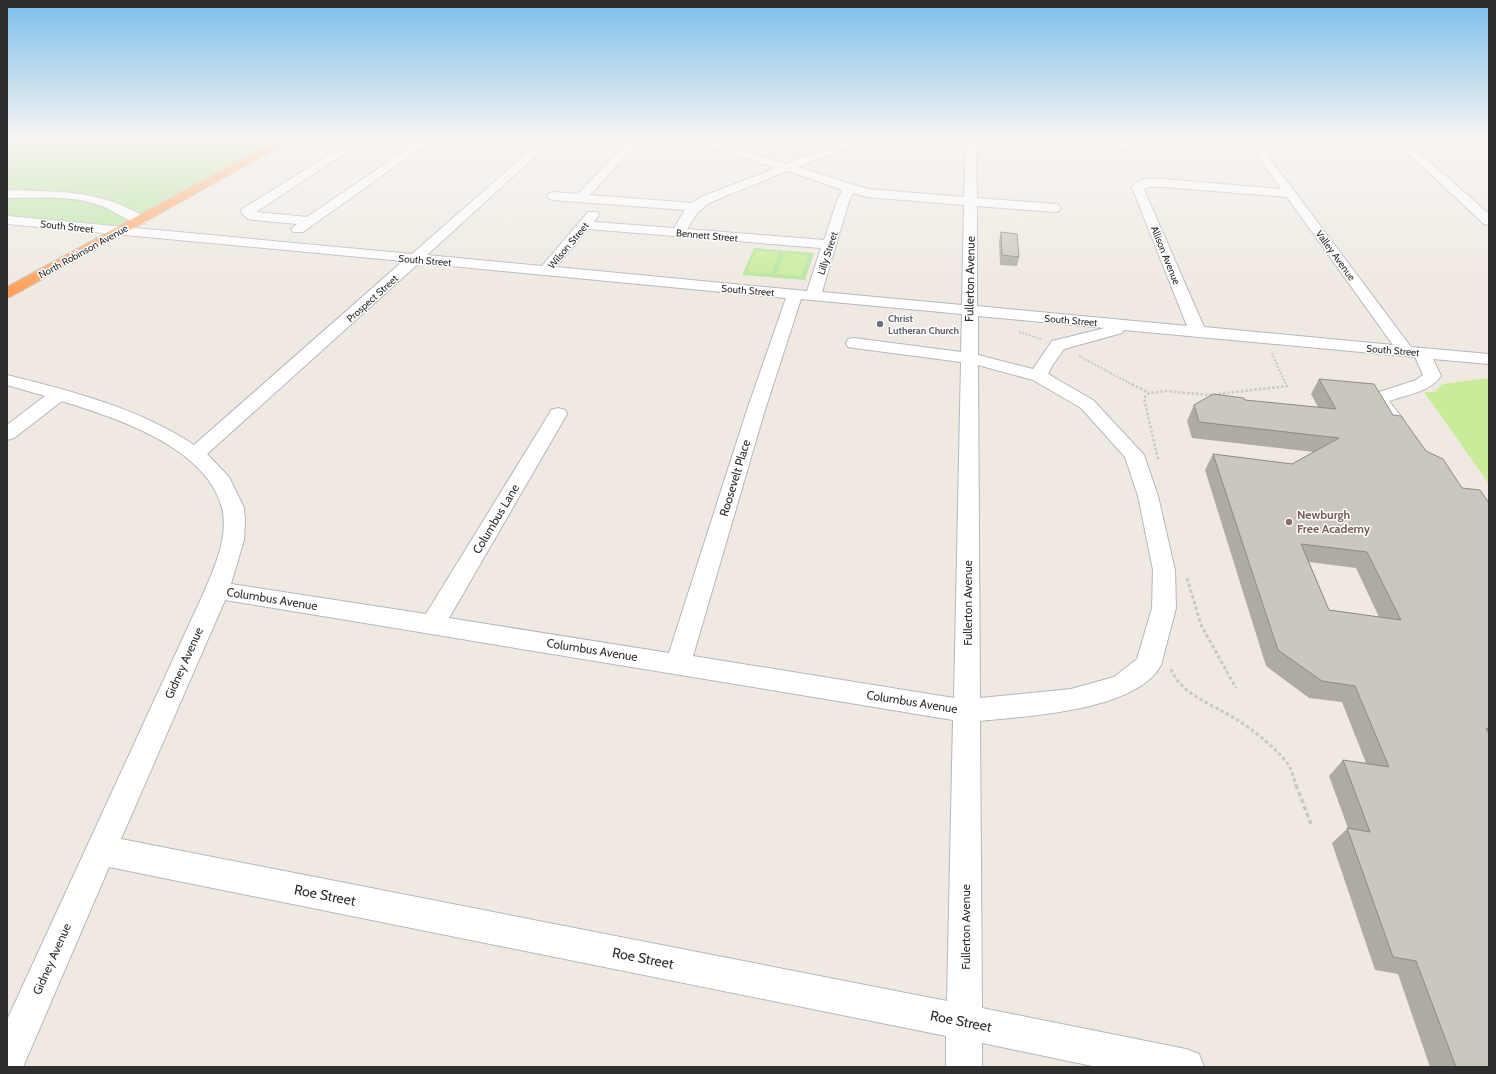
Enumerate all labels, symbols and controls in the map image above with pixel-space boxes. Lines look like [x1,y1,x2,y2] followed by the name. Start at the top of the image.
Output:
[40,217,95,236] street label: South Street
[545,219,592,271] street label: Wilson Street
[36,221,130,281] street label: North Robinson Avenue
[1148,224,1183,286] street label: Allison Avenue
[675,226,739,245] street label: Bennett Street
[1313,227,1358,283] street label: Valley Avenue
[814,229,841,276] street label: Lilly Street
[961,236,978,322] street label: Fullerton Avenue
[398,252,453,269] street label: South Street
[344,271,401,325] street label: Prospect Street
[721,282,776,299] street label: South Street
[888,312,959,337] place label: Christ Lutheran Church
[1044,312,1099,329] street label: South Street
[875,319,885,329] marker: Christ Lutheran Church
[1366,342,1421,359] street label: South Street
[716,438,753,518] street label: Roosevelt Place
[469,481,522,556] street label: Columbus Lane
[1297,507,1371,536] place label: Newburgh Free Academy
[1284,517,1294,527] marker: Newburgh Free Academy
[960,560,975,646] street label: Fullerton Avenue
[225,584,319,613] street label: Columbus Avenue
[161,625,206,701] street label: Gidney Avenue
[545,635,639,664] street label: Columbus Avenue
[865,687,959,716] street label: Columbus Avenue
[293,880,358,910] street label: Roe Street
[958,884,973,970] street label: Fullerton Avenue
[29,921,74,997] street label: Gidney Avenue
[611,943,676,973] street label: Roe Street
[929,1006,994,1036] street label: Roe Street

